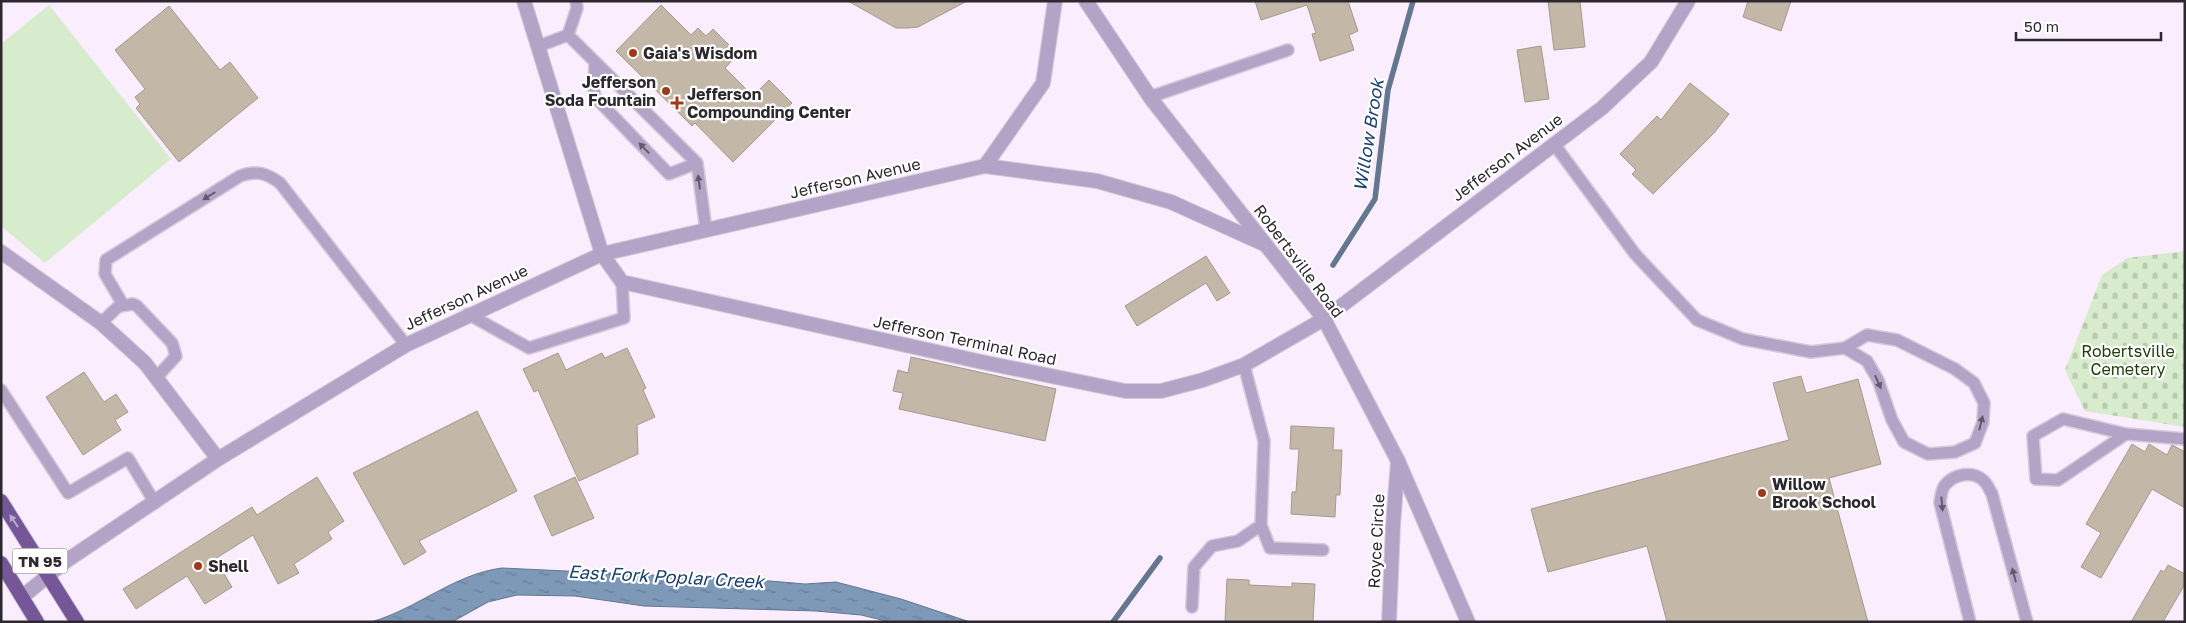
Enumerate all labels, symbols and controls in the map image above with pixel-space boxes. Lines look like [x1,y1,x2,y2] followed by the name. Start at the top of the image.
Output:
[2016,10,2161,42] scale bar
[2024,17,2059,35] text: 50 m
[643,43,757,63] place label: Gaia's Wisdom
[627,47,639,59] marker: Gaia's Wisdom
[545,72,656,110] place label: Jefferson Soda Fountain
[1348,75,1388,193] water label: Willow Brook
[687,84,851,122] place label: Jefferson Compounding Center
[660,85,672,97] marker: Jefferson Soda Fountain
[671,97,683,109] marker: Jefferson Compounding Center
[1448,109,1566,205] street label: Jefferson Avenue
[638,142,650,154] one-way arrow
[788,153,922,203] street label: Jefferson Avenue
[695,173,703,189] one-way arrow
[202,191,215,200] one-way arrow
[1250,200,1348,322] street label: Robertsville Road
[401,260,531,334] street label: Jefferson Avenue
[872,311,1058,369] street label: Jefferson Terminal Road
[2081,341,2175,379] park label: Robertsville Cemetery
[1875,375,1883,389] one-way arrow
[1978,415,1986,430] one-way arrow
[1772,474,1877,512] place label: Willow Brook School
[1756,487,1768,499] marker: Willow Brook School
[1364,493,1388,589] street label: Royce Circle
[1938,496,1946,512] one-way arrow
[9,515,19,528] one-way arrow
[12,548,68,574] road number: TN 95
[208,556,249,576] place label: Shell
[192,560,204,572] marker: Shell
[567,560,766,592] water label: East Fork Poplar Creek
[2010,567,2018,582] one-way arrow

